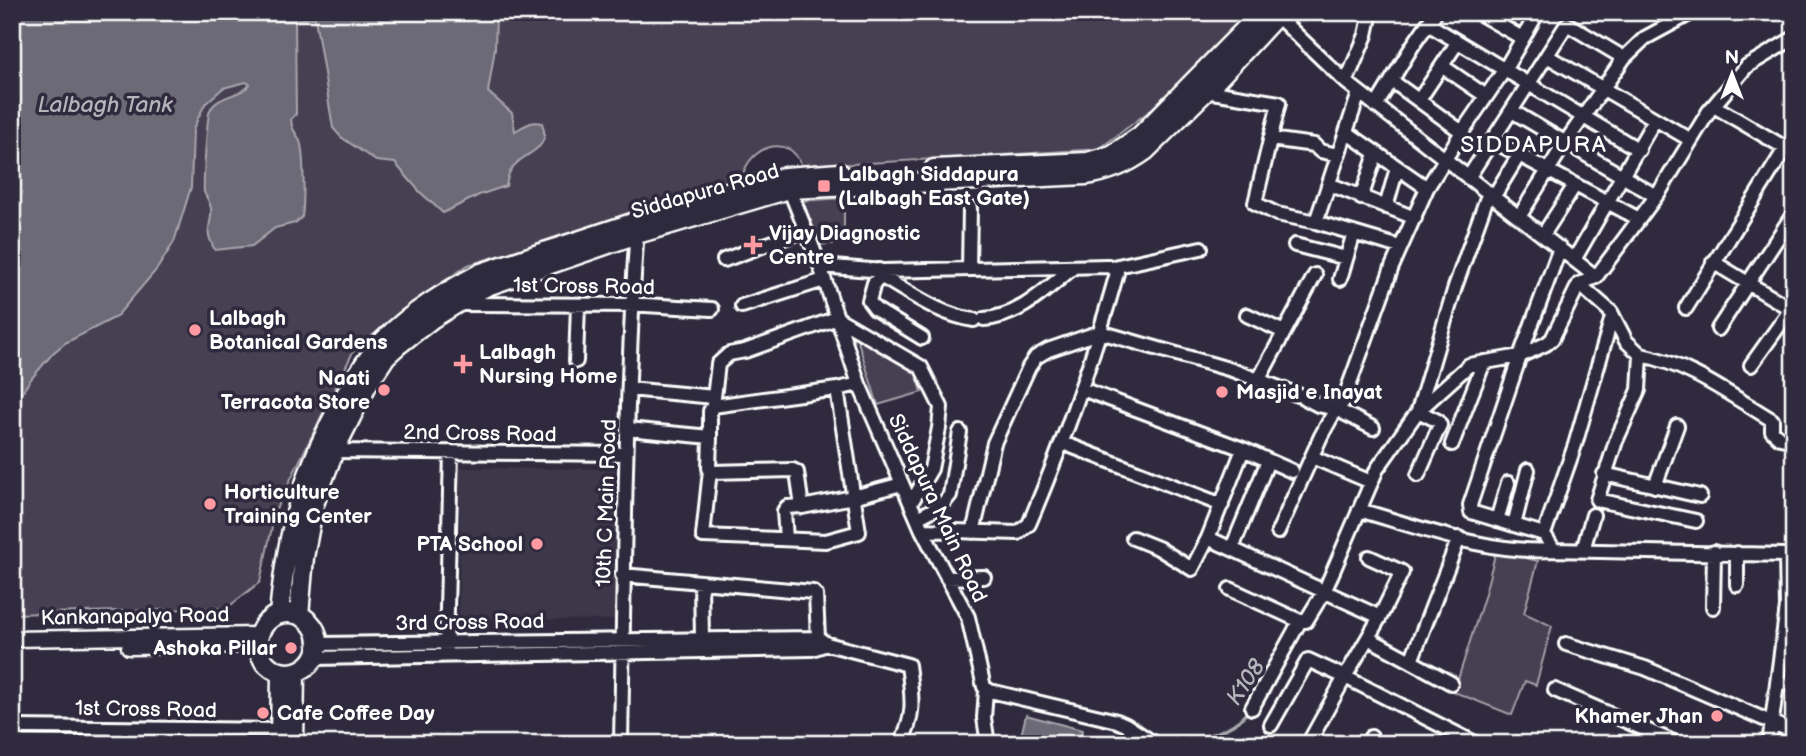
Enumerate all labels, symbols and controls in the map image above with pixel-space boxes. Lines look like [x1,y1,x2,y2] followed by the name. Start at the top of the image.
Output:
[1698,38,1768,108] north arrow
[1725,47,1739,70] text: N
[37,91,173,119] water label: Lalbagh Tank
[1460,131,1608,159] district label: SIDDAPURA
[628,158,782,225] street label: Siddapura Road
[838,162,1030,211] place label: Lalbagh Siddapura (Lalbagh East Gate)
[816,178,832,194] marker: Lalbagh Siddapura (Lalbagh East Gate)
[769,221,921,270] place label: Vijay Diagnostic Centre
[743,235,763,255] marker: Vijay Diagnostic Centre
[513,273,655,300] street label: 1st Cross Road
[209,306,388,355] place label: Lalbagh Botanical Gardens
[187,322,203,338] marker: Lalbagh Botanical Gardens
[479,340,617,389] place label: Lalbagh Nursing Home
[453,354,473,374] marker: Lalbagh Nursing Home
[221,366,370,415] place label: Naati Terracota Store
[1236,380,1382,405] place label: Masjid e Inayat
[376,382,392,398] marker: Naati Terracota Store
[1214,384,1230,400] marker: Masjid e Inayat
[883,410,992,606] street label: Siddapura Main Road
[591,419,622,587] street label: 10th C Main Road
[403,420,557,447] street label: 2nd Cross Road
[224,480,372,529] place label: Horticulture Training Center
[202,496,218,512] marker: Horticulture Training Center
[416,532,523,557] place label: PTA School
[529,536,545,552] marker: PTA School
[41,602,230,631] street label: Kankanapalya Road
[395,609,545,636] street label: 3rd Cross Road
[153,636,278,661] place label: Ashoka Pillar
[283,640,299,656] marker: Ashoka Pillar
[1220,653,1272,711] water label: K108
[75,696,217,723] street label: 1st Cross Road
[277,701,435,726] place label: Cafe Coffee Day
[1575,704,1703,729] place label: Khamer Jhan
[255,705,271,721] marker: Cafe Coffee Day
[1709,708,1725,724] marker: Khamer Jhan

